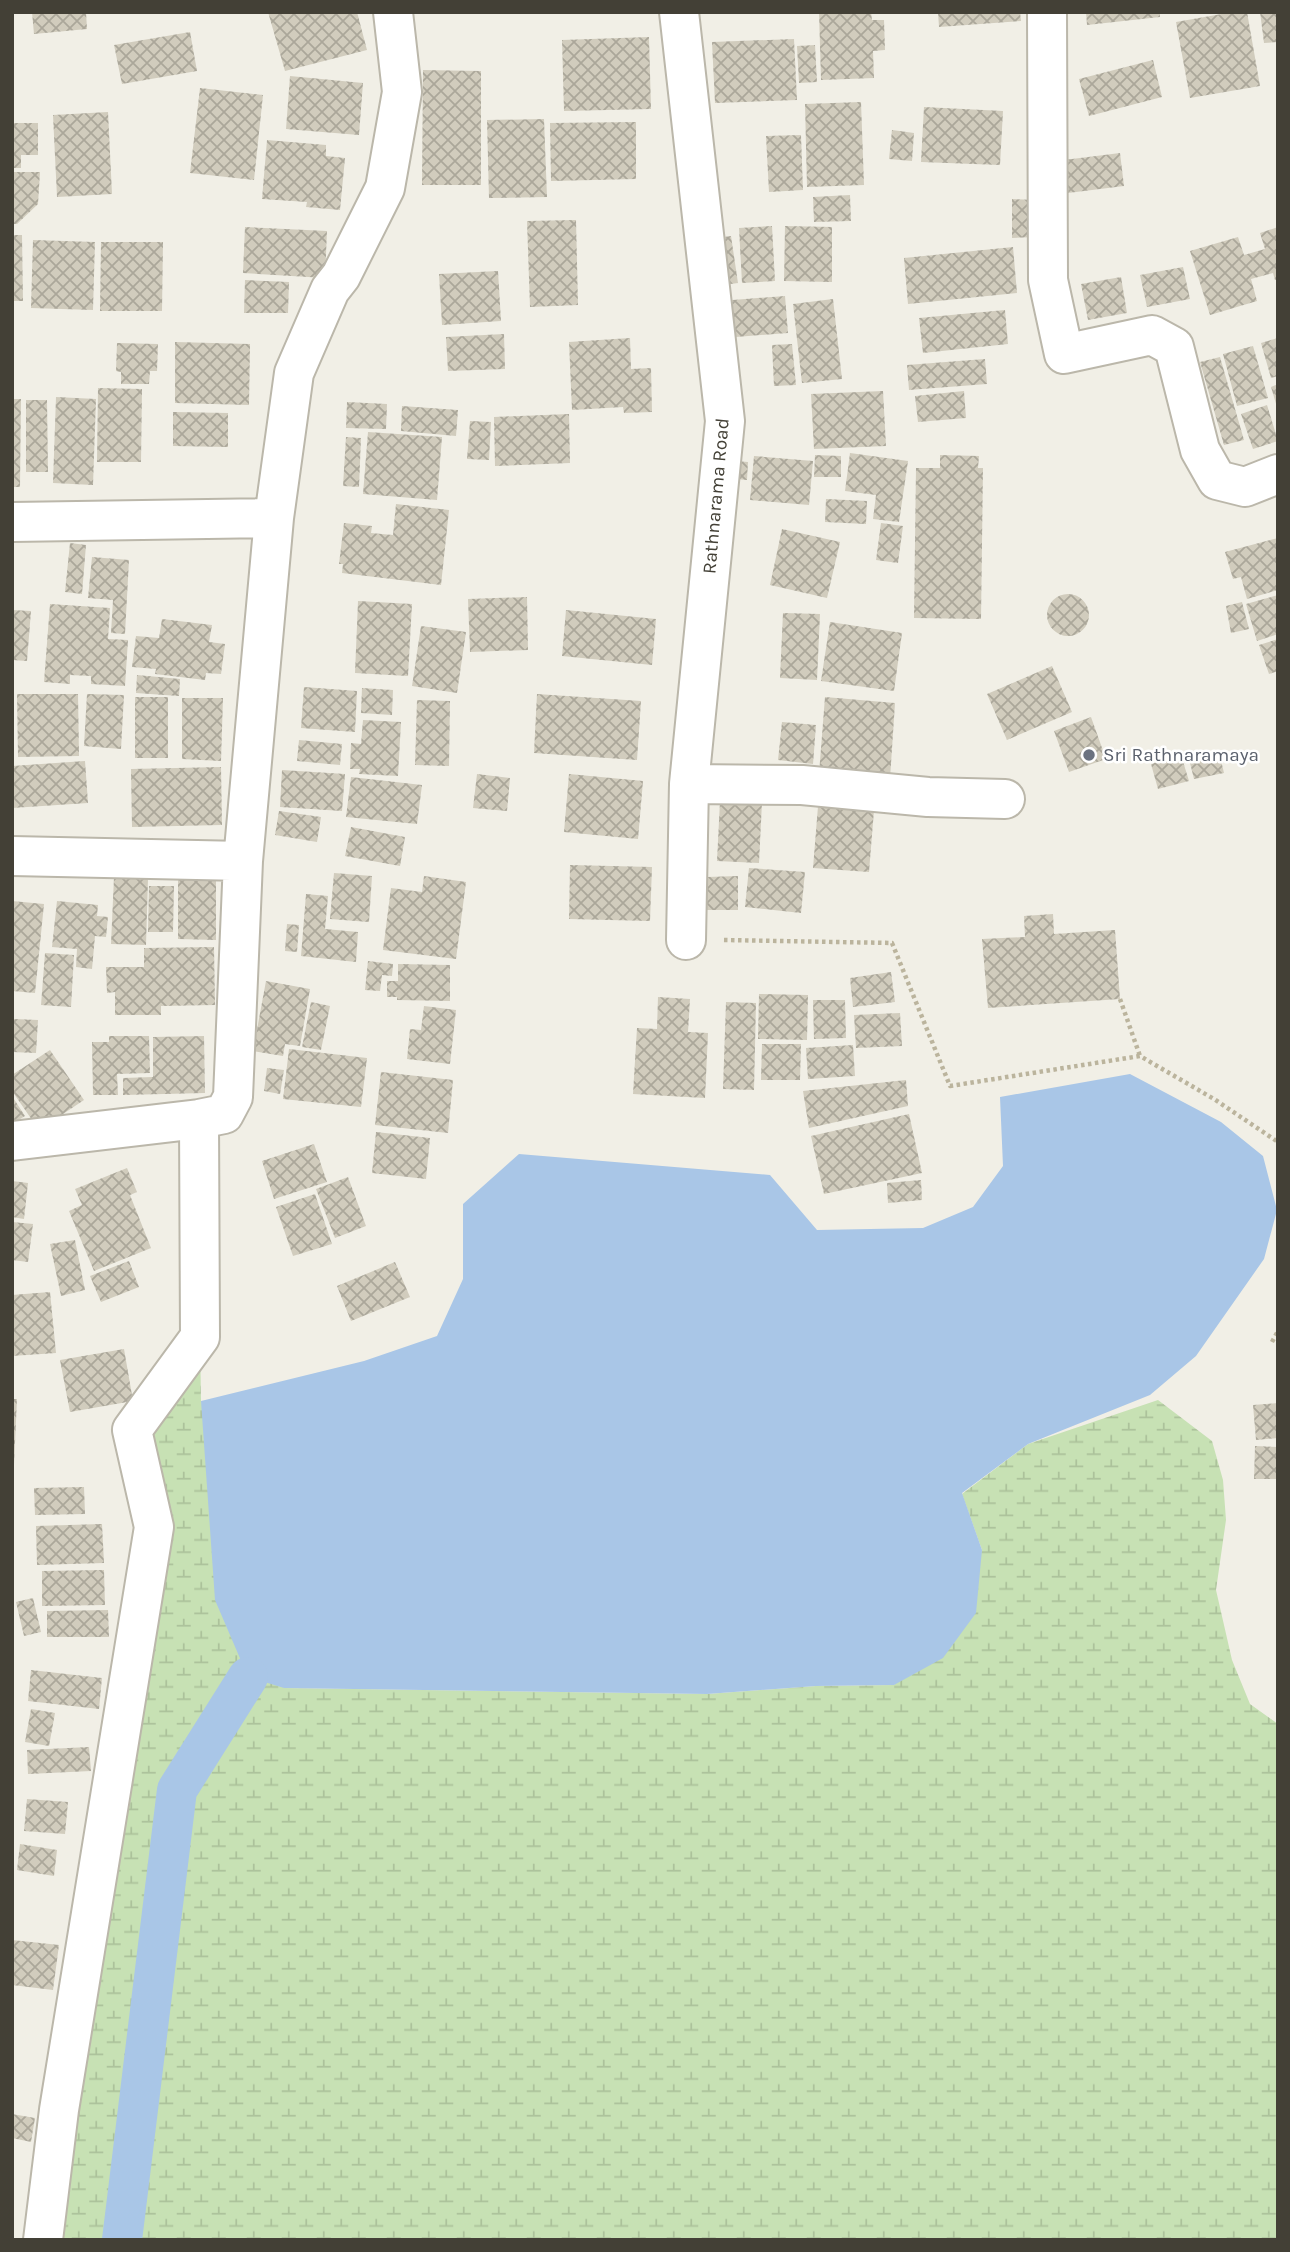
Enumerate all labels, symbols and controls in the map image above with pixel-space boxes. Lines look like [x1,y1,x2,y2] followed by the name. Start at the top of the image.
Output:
[698,417,734,575] street label: Rathnarama Road
[1103,744,1259,766] place label: Sri Rathnaramaya
[1081,747,1097,763] marker: Sri Rathnaramaya

